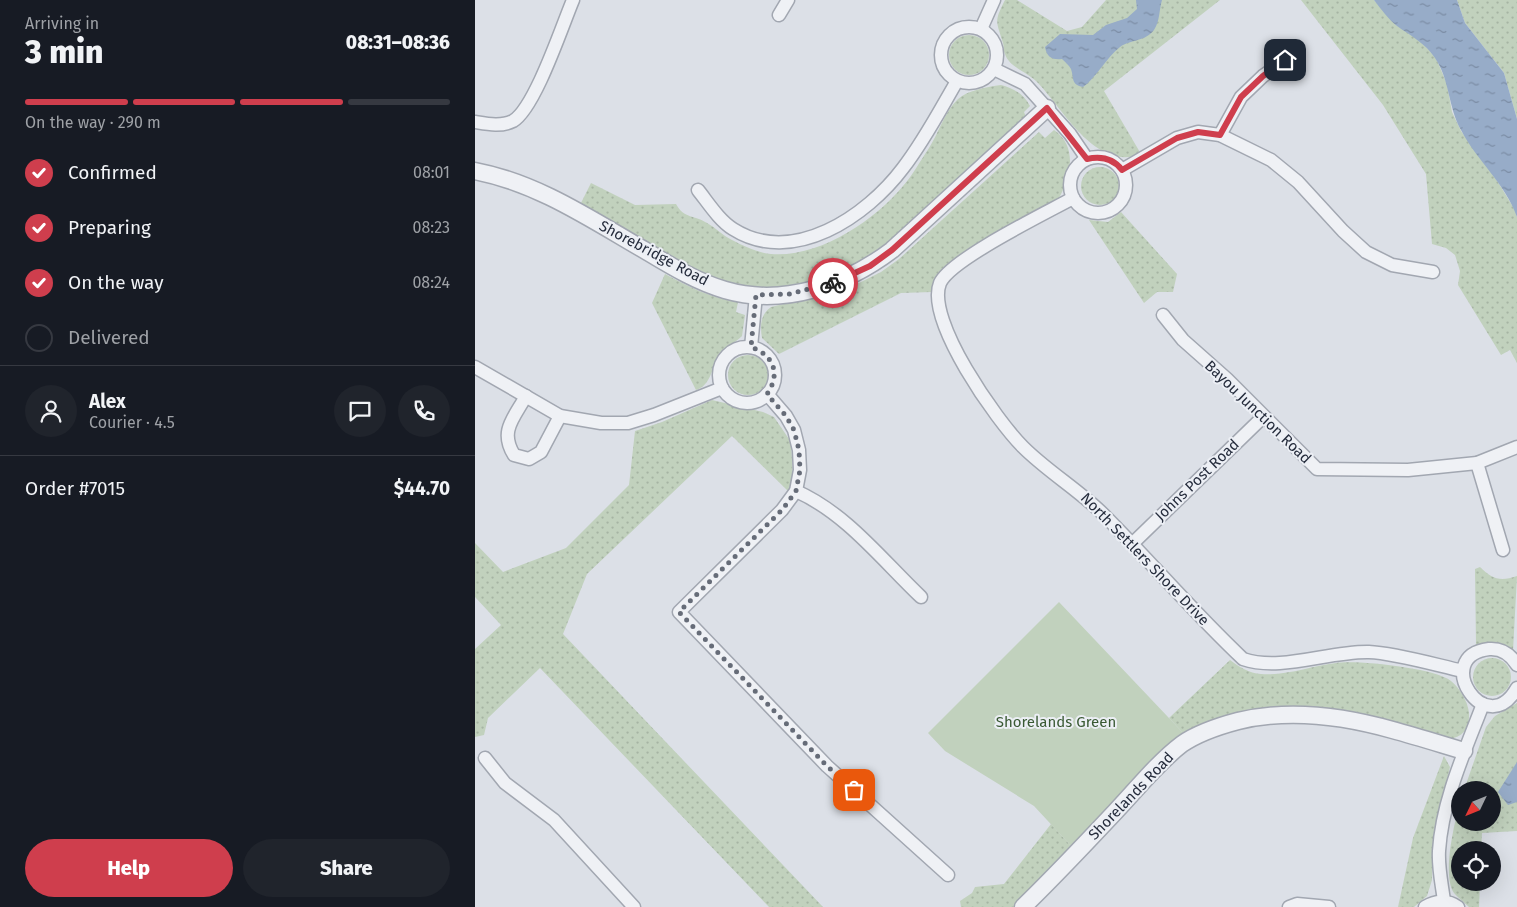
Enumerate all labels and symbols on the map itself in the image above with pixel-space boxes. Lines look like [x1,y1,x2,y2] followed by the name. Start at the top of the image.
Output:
[1264,39,1306,81] pin
[596,217,712,289] street label: Shorebridge Road
[808,258,858,308] courier
[1201,357,1315,467] street label: Bayou Junction Road
[1151,435,1243,525] street label: Johns Post Road
[1077,489,1213,629] street label: North Settlers Shore Drive
[996,713,1116,731] park label: Shorelands Green
[1085,748,1177,844] street label: Shorelands Road
[833,769,875,811] pin
[1451,781,1501,831] north arrow

